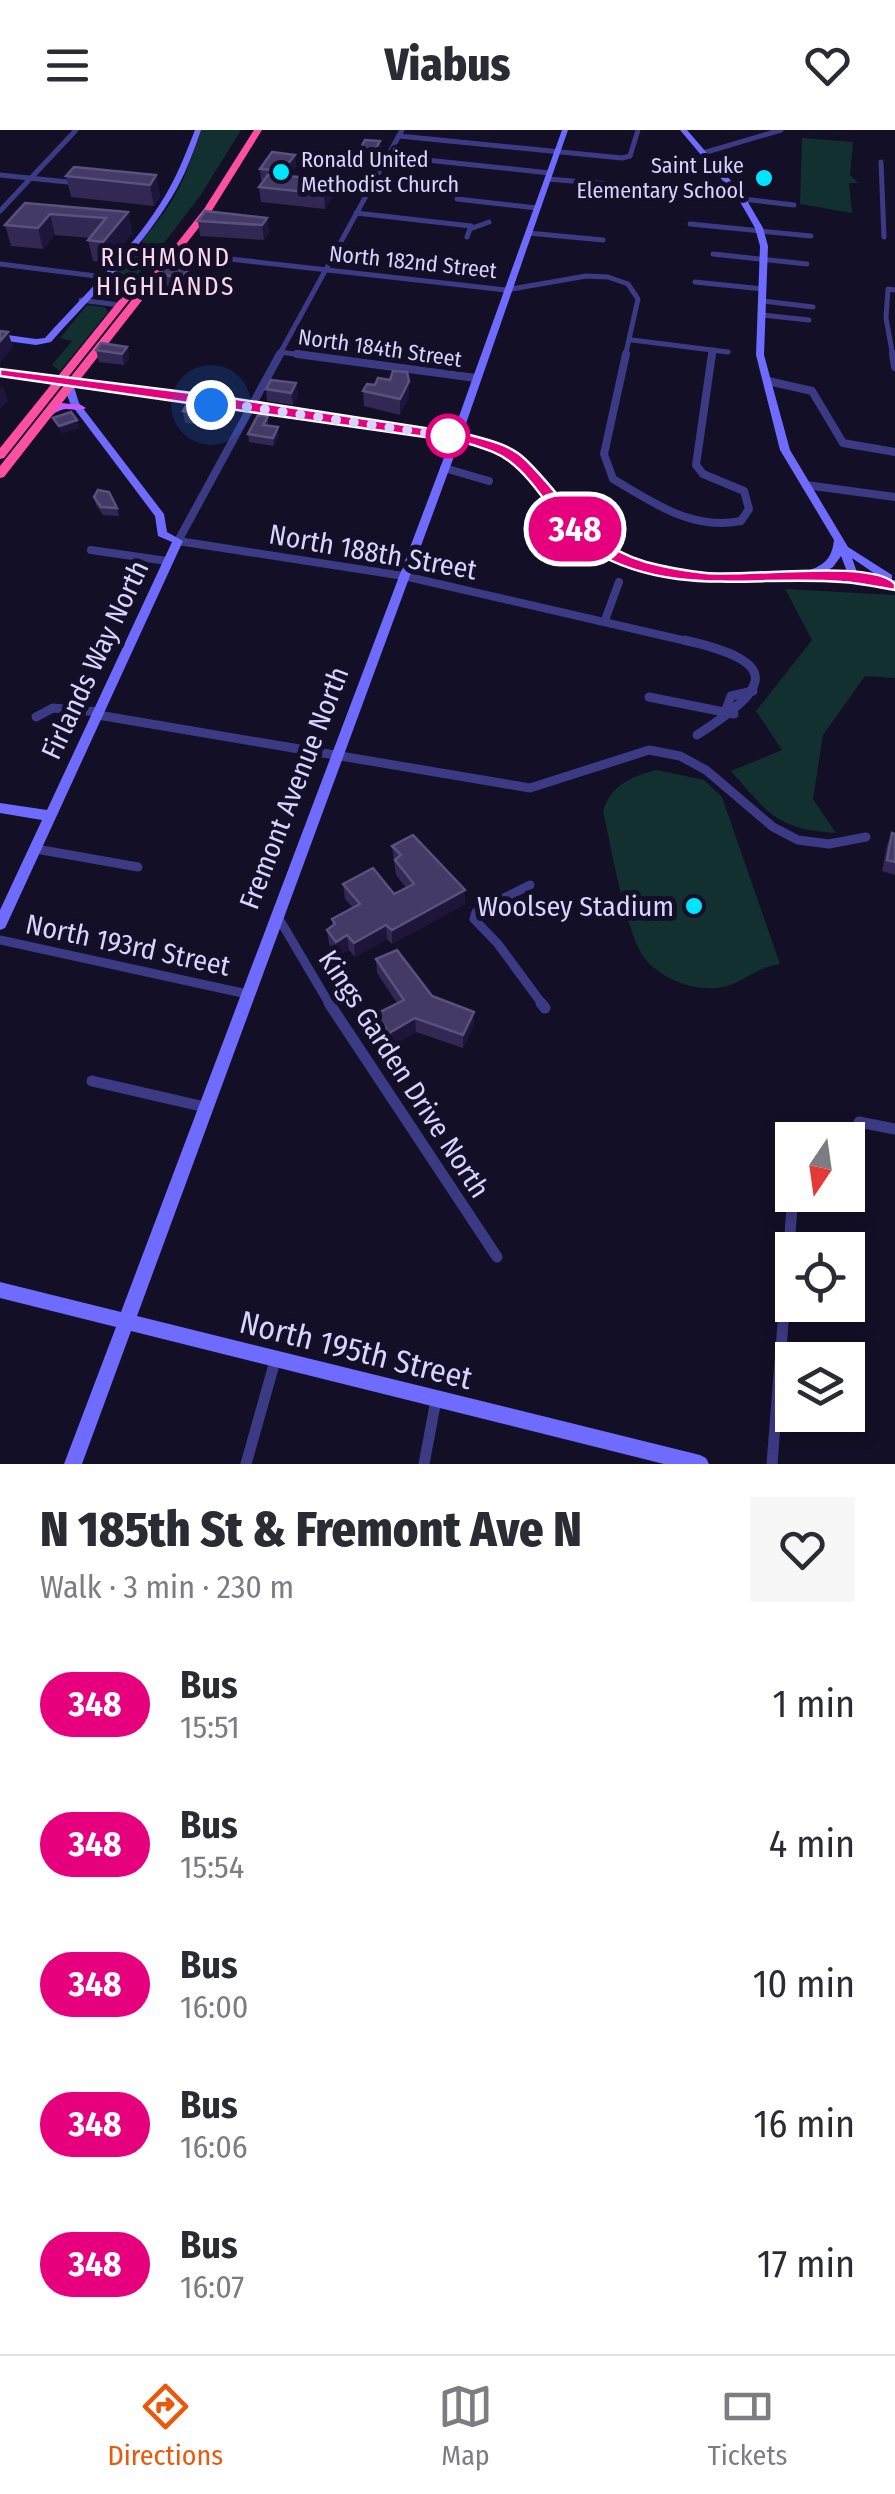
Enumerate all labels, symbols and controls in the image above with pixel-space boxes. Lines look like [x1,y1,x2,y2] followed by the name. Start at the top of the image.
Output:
[40,38,95,93] icon: menu
[385,38,510,92] text: Viabus
[800,38,855,93] icon: heart
[301,146,459,198] place label: Ronald United Methodist Church
[577,152,744,204] place label: Saint Luke Elementary School
[270,161,292,183] marker: Ronald United Methodist Church
[753,167,775,189] marker: Saint Luke Elementary School
[328,240,499,284] street label: North 182nd Street
[96,243,236,302] district label: RICHMOND HIGHLANDS
[296,323,464,373] street label: North 184th Street
[186,380,236,430] your location
[427,415,469,457] unlabelled marker
[518,496,632,562] line badge: 348
[549,508,601,550] text: 348
[267,517,480,587] street label: North 188th Street
[35,555,155,765] street label: Firlands Way North
[233,662,355,914] street label: Fremont Avenue North
[477,890,674,923] place label: Woolsey Stadium
[683,895,705,917] marker: Woolsey Stadium
[23,907,234,983] street label: North 193rd Street
[312,944,496,1204] street label: Kings Garden Drive North
[775,1122,865,1212] north arrow
[775,1122,865,1432] map controls
[775,1232,865,1322] button: locate
[236,1303,477,1397] street label: North 195th Street
[775,1342,865,1432] button: layers
[750,1497,855,1602] button: heart
[40,1501,582,1559] text: N 185th St & Fremont Ave N
[40,1568,294,1606] text: Walk · 3 min · 230 m
[180,1662,238,1708] text: Bus
[772,1681,855,1727] text: 1 min
[69,1683,121,1725] text: 348
[180,1708,240,1746] text: 15:51
[180,1802,238,1848] text: Bus
[769,1821,855,1867] text: 4 min
[69,1823,121,1865] text: 348
[180,1848,244,1886] text: 15:54
[180,1942,238,1988] text: Bus
[753,1961,855,2007] text: 10 min
[69,1963,121,2005] text: 348
[180,1988,248,2026] text: 16:00
[180,2082,238,2128] text: Bus
[754,2101,855,2147] text: 16 min
[69,2103,121,2145] text: 348
[180,2128,248,2166] text: 16:06
[180,2222,238,2268] text: Bus
[757,2241,855,2287] text: 17 min
[69,2243,121,2285] text: 348
[180,2268,244,2306] text: 16:07
[107,2379,223,2472] tab: Directions
[438,2379,493,2472] tab: Map
[708,2379,788,2472] tab: Tickets

